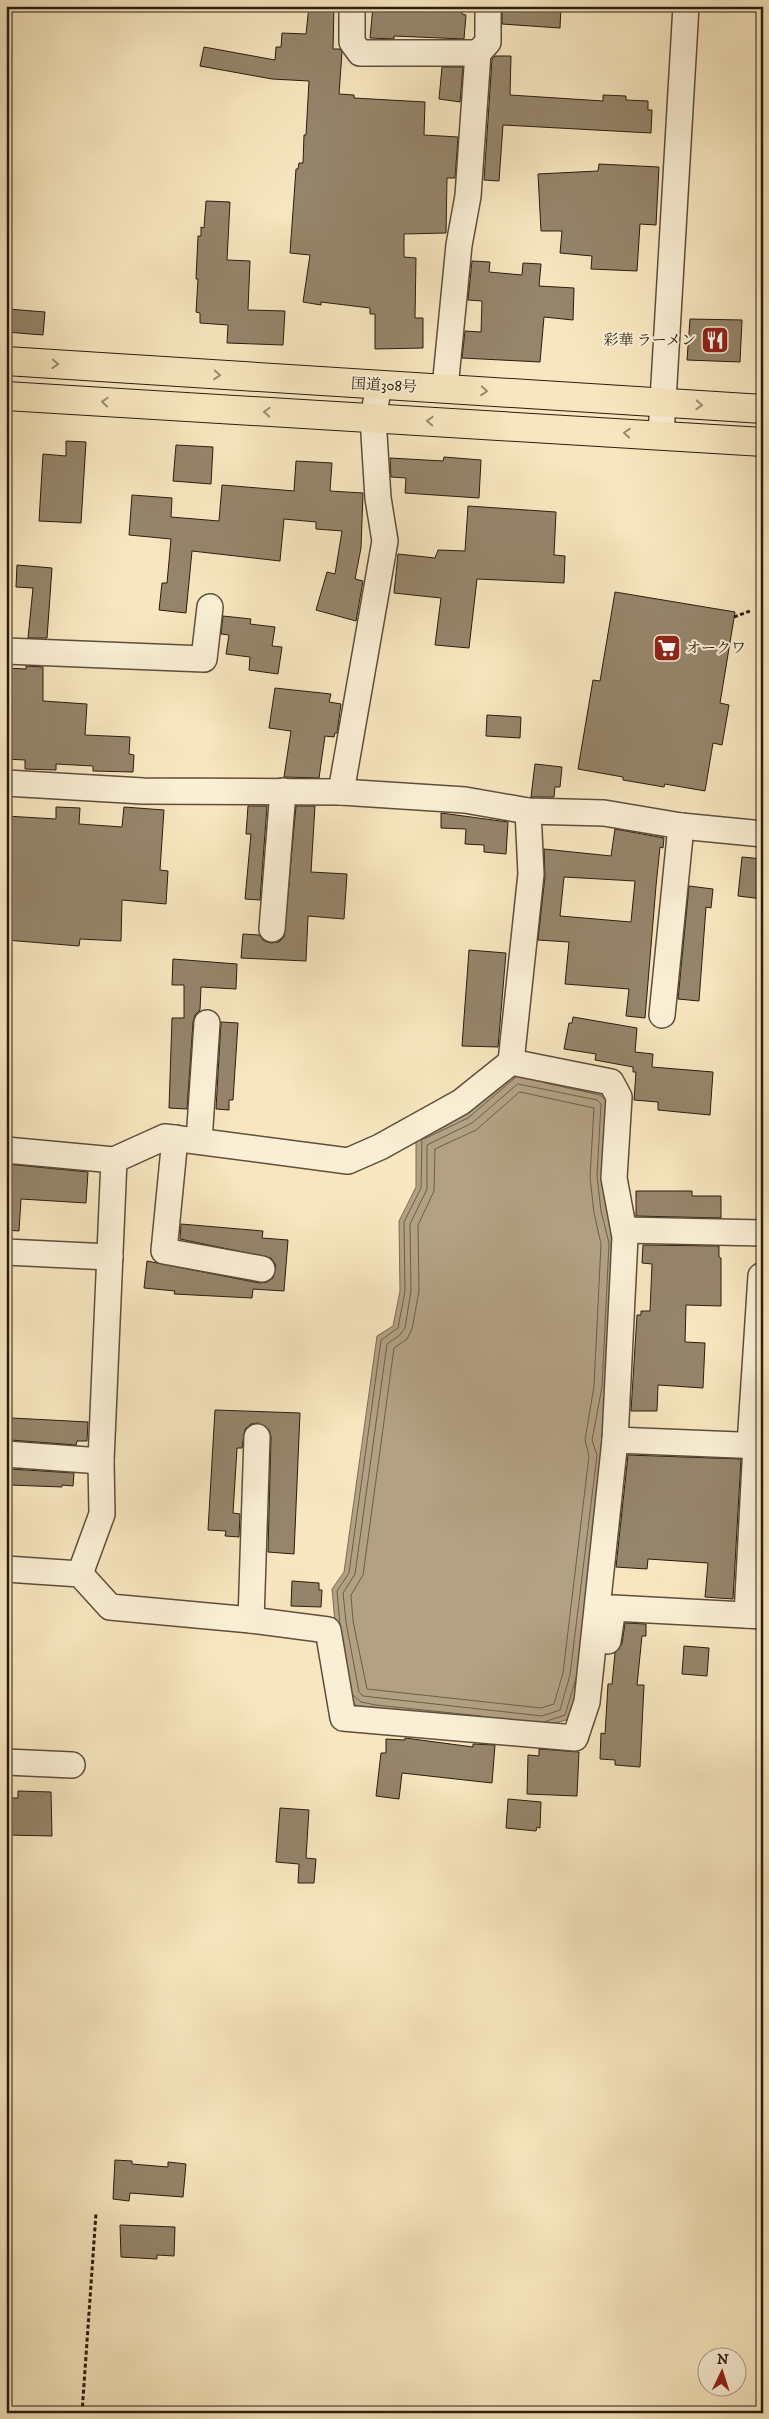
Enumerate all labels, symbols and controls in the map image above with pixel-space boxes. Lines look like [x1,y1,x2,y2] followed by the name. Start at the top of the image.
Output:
[700,325,730,355] restaurant icon: 彩華 ラーメン
[604,331,696,350] place label: 彩華 ラーメン
[51,359,59,370] one-way arrow
[213,369,221,380] one-way arrow
[350,374,418,397] street label: 国道308号
[480,386,488,397] one-way arrow
[101,396,109,407] one-way arrow
[695,400,703,410] one-way arrow
[263,406,271,417] one-way arrow
[425,416,433,427] one-way arrow
[623,427,631,438] one-way arrow
[652,633,682,663] supermarket icon: オークワ
[686,639,746,658] place label: オークワ
[696,2346,746,2396] north arrow
[716,2351,730,2369] text: N

